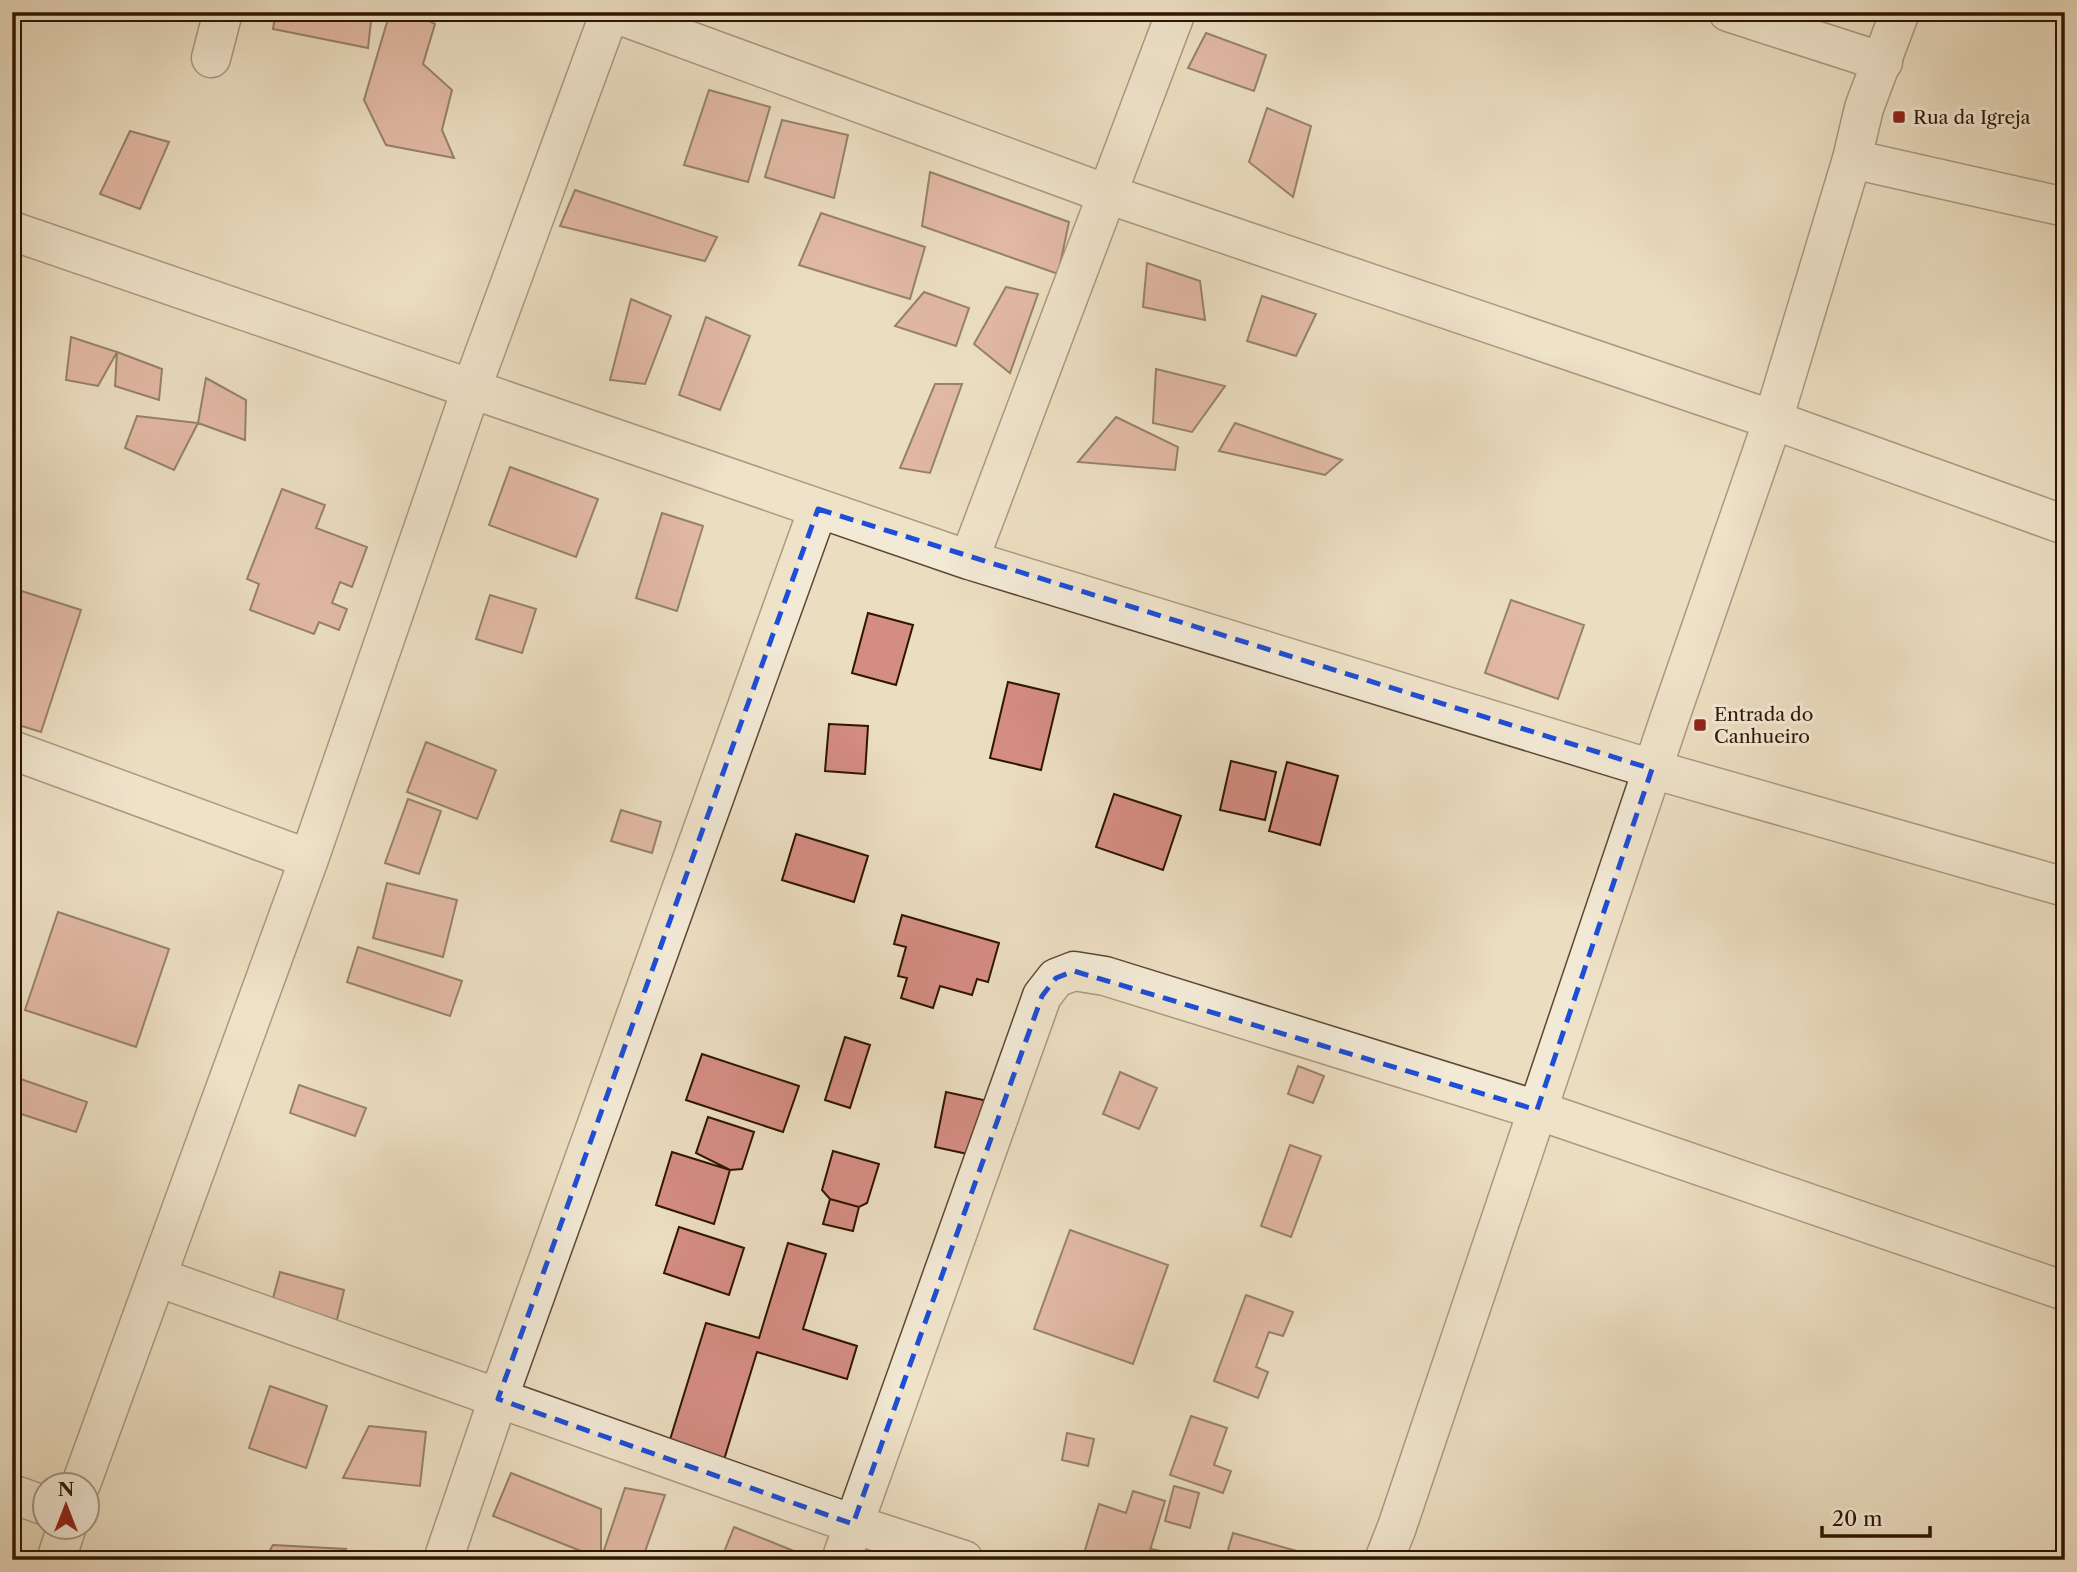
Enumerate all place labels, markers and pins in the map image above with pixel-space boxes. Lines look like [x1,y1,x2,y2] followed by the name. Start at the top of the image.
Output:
[1913,106,2031,129] place label: Rua da Igreja
[1891,109,1907,125] marker: Rua da Igreja
[1714,703,1813,748] place label: Entrada do Canhueiro
[1692,717,1708,733] marker: Entrada do Canhueiro

